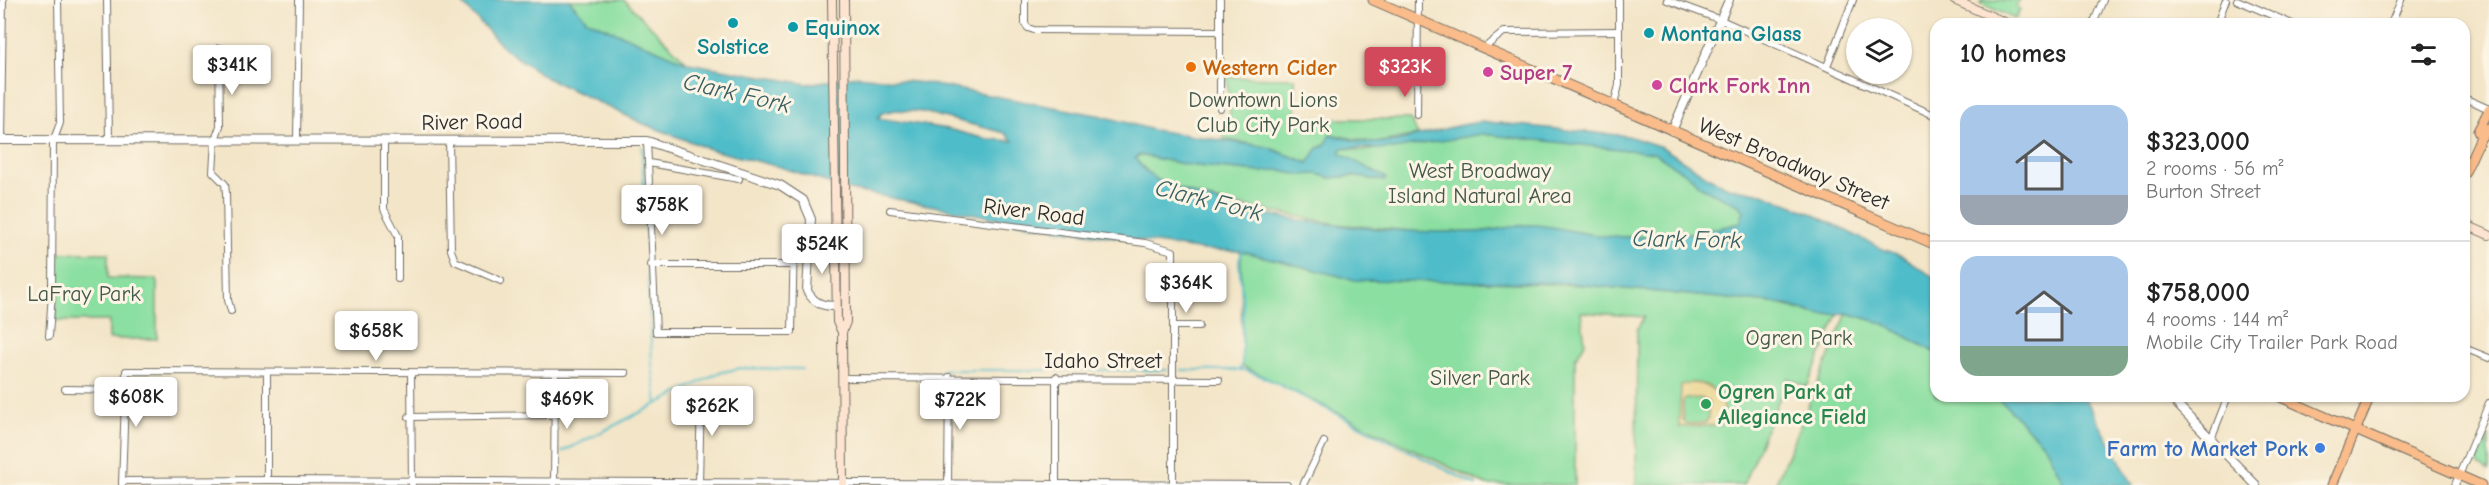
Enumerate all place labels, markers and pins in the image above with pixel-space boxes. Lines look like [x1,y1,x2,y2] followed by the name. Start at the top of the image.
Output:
[805,15,880,41] place label: Equinox
[726,16,740,30] marker: Solstice
[786,20,800,34] marker: Equinox
[1661,21,1801,47] place label: Montana Glass
[1642,26,1656,40] marker: Montana Glass
[697,34,769,60] place label: Solstice
[190,45,274,96] pin: $341K
[1363,47,1447,98] pin: $323K
[1203,55,1337,81] place label: Western Cider
[1184,60,1198,74] marker: Western Cider
[1500,60,1572,86] place label: Super 7
[1481,65,1495,79] marker: Super 7
[1669,73,1810,99] place label: Clark Fork Inn
[1650,78,1664,92] marker: Clark Fork Inn
[620,185,704,236] pin: $758K
[780,224,864,275] pin: $524K
[1144,263,1228,314] pin: $364K
[334,311,418,362] pin: $658K
[94,377,178,428] pin: $608K
[525,379,609,430] pin: $469K
[1718,379,1866,430] place label: Ogren Park at Allegiance Field
[918,380,1002,431] pin: $722K
[670,386,754,437] pin: $262K
[1699,397,1713,411] marker: Ogren Park at Allegiance Field
[2107,436,2308,462] place label: Farm to Market Pork
[2313,441,2327,455] marker: Farm to Market Pork

